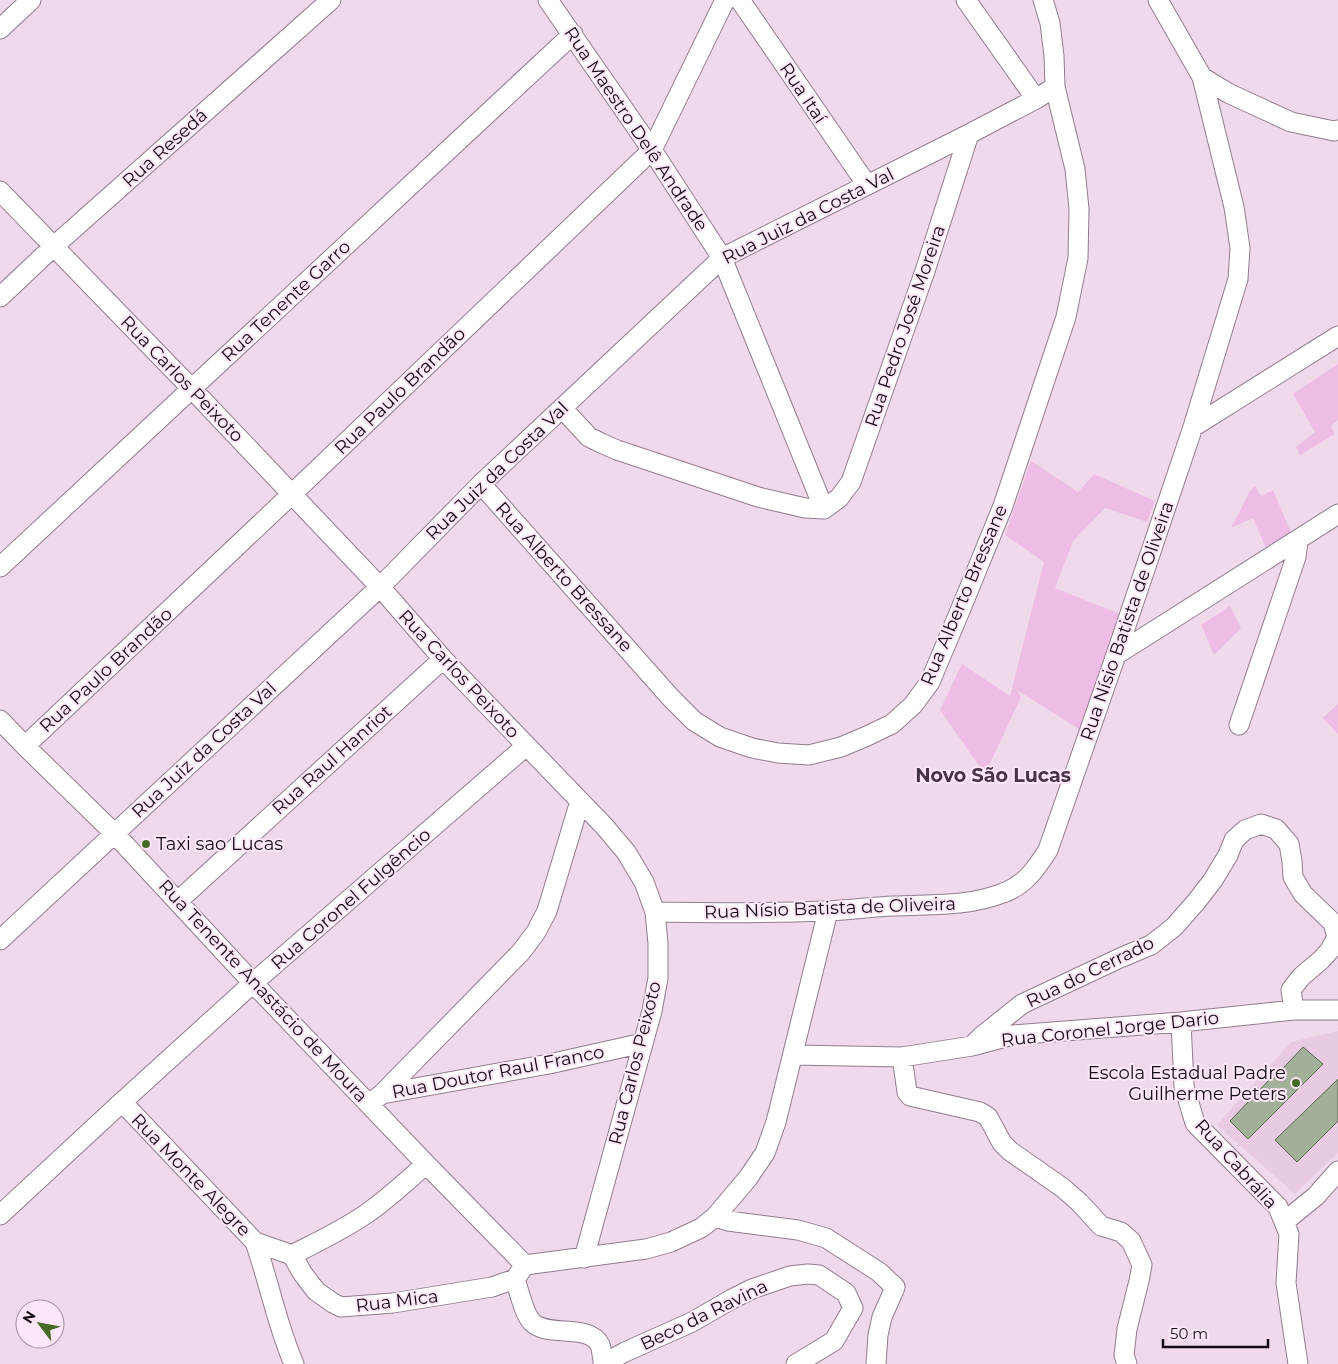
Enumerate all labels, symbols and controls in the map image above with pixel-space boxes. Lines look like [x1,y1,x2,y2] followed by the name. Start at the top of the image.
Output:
[559,23,713,236] street label: Rua Maestro Delê Andrade
[775,59,832,128] street label: Rua Itaí
[118,104,212,192] street label: Rua Resedá
[719,163,897,269] street label: Rua Juiz da Costa Val
[860,222,950,430] street label: Rua Pedro José Moreira
[217,236,355,366] street label: Rua Tenente Garro
[116,311,248,447] street label: Rua Carlos Peixoto
[330,323,470,459] street label: Rua Paulo Brandão
[421,397,573,545] street label: Rua Juiz da Costa Val
[491,497,637,657] street label: Rua Alberto Bressane
[1076,498,1178,744] street label: Rua Nísio Batista de Oliveira
[916,501,1012,689] street label: Rua Alberto Bressane
[35,603,177,737] street label: Rua Paulo Brandão
[394,605,524,743] street label: Rua Carlos Peixoto
[127,677,281,823] street label: Rua Juiz da Costa Val
[268,700,396,820] street label: Rua Raul Hanriot
[915,764,1071,787] district label: Novo São Lucas
[267,824,435,974] street label: Rua Coronel Fulgêncio
[156,833,283,855] place label: Taxi sao Lucas
[140,838,152,850] marker: Taxi sao Lucas
[154,875,372,1107] street label: Rua Tenente Anastácio de Moura
[704,893,956,923] street label: Rua Nísio Batista de Oliveira
[1022,932,1158,1012] street label: Rua do Cerrado
[604,979,666,1147] street label: Rua Carlos Peixoto
[1000,1007,1220,1051] street label: Rua Coronel Jorge Dario
[390,1041,606,1103] street label: Rua Doutor Raul Franco
[1088,1062,1286,1105] place label: Escola Estadual Padre Guilherme Peters
[1290,1077,1302,1089] marker: Escola Estadual Padre Guilherme Peters
[127,1109,255,1241] street label: Rua Monte Alegre
[1190,1115,1282,1213] street label: Rua Cabrália
[637,1275,771,1355] street label: Beco da Ravina
[354,1285,440,1317] street label: Rua Mica
[15,1299,65,1349] north arrow
[18,1308,40,1327] text: N
[1163,1316,1268,1348] scale bar
[1170,1324,1208,1343] text: 50 m

